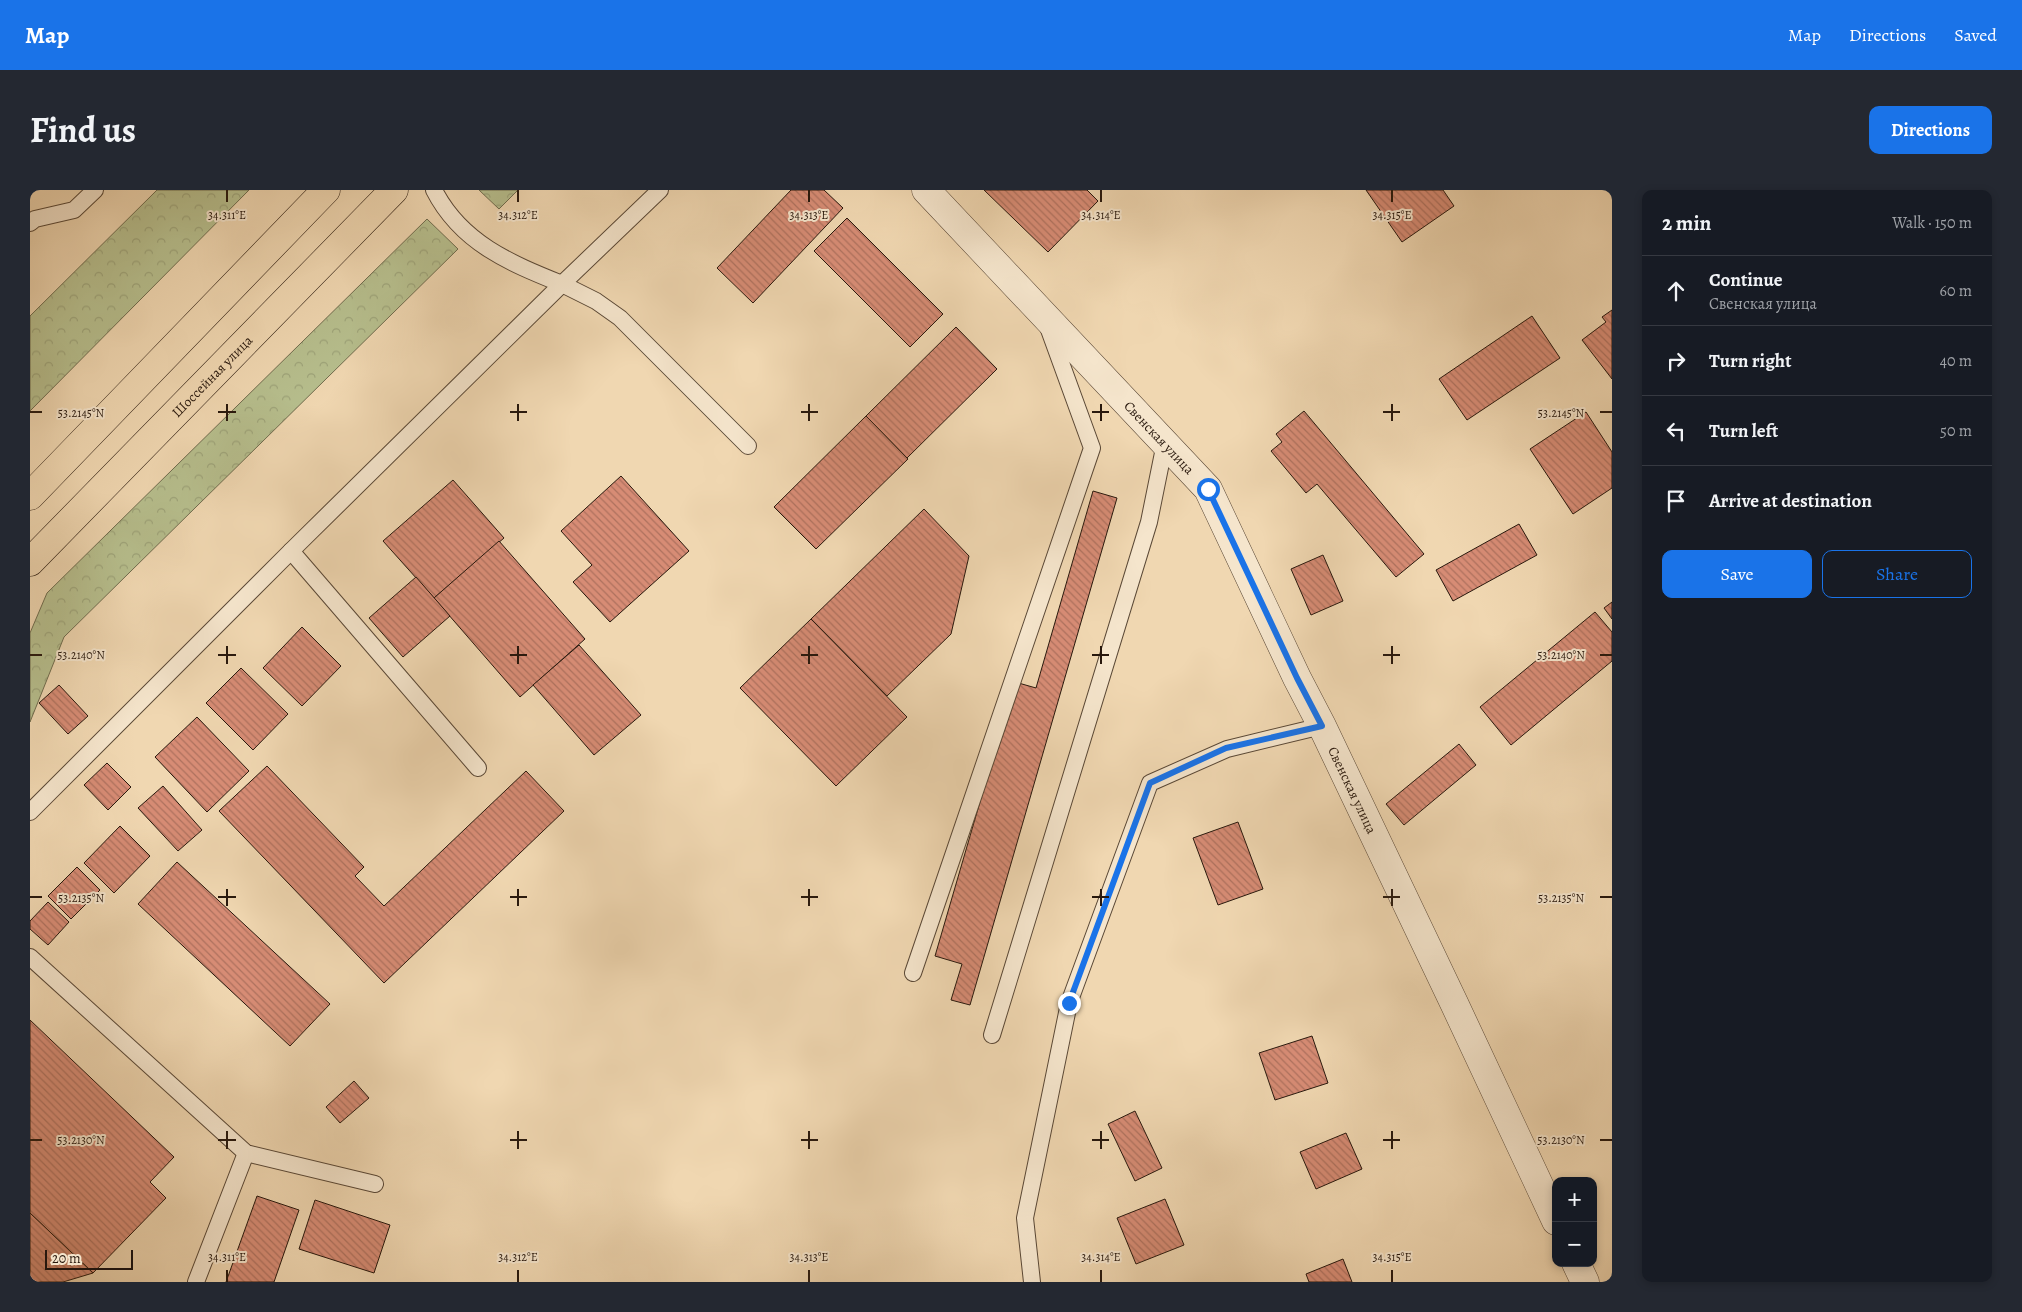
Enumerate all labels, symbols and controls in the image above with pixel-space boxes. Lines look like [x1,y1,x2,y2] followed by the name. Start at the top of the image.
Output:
[25,19,69,51] text: Map
[1788,23,1821,47] text: Map
[1849,23,1926,47] text: Directions
[1954,23,1997,47] text: Saved
[30,106,136,154] text: Find us
[1869,106,1992,154] button: Directions
[208,207,246,223] text: 34.311°E
[498,207,538,223] text: 34.312°E
[790,207,828,223] text: 34.313°E
[1081,207,1121,223] text: 34.314°E
[1372,207,1412,223] text: 34.315°E
[1662,209,1711,237] text: 2 min
[1892,212,1972,234] text: Walk · 150 m
[1709,267,1783,293] text: Continue
[1662,277,1690,305] icon: ahead
[1940,280,1972,302] text: 60 m
[1709,293,1817,315] text: Свенская улица
[167,331,257,421] street label: Шоссейная улица
[1662,347,1690,375] icon: right
[1709,348,1791,374] text: Turn right
[1940,350,1972,372] text: 40 m
[1120,396,1199,479] street label: Свенская улица
[58,405,105,421] text: 53.2145°N
[1538,405,1585,421] text: 53.2145°N
[1662,417,1690,445] icon: left
[1709,418,1778,444] text: Turn left
[1940,420,1972,442] text: 50 m
[1197,478,1220,501] route start
[1662,487,1690,515] icon: arrive
[1709,488,1872,514] text: Arrive at destination
[1662,550,1812,598] button: Save
[1822,550,1972,598] button: Share
[57,647,105,663] text: 53.2140°N
[1537,647,1585,663] text: 53.2140°N
[1324,743,1382,837] street label: Свенская улица
[58,890,104,906] text: 53.2135°N
[1538,890,1584,906] text: 53.2135°N
[1058,992,1081,1015] route end
[57,1132,105,1148] text: 53.2130°N
[1537,1132,1585,1148] text: 53.2130°N
[1552,1177,1597,1267] map controls
[1552,1177,1597,1222] button: +
[1552,1222,1597,1267] button: −
[45,1247,132,1270] scale bar
[52,1249,81,1268] text: 20 m
[208,1249,246,1265] text: 34.311°E
[498,1249,538,1265] text: 34.312°E
[790,1249,828,1265] text: 34.313°E
[1081,1249,1121,1265] text: 34.314°E
[1372,1249,1412,1265] text: 34.315°E

